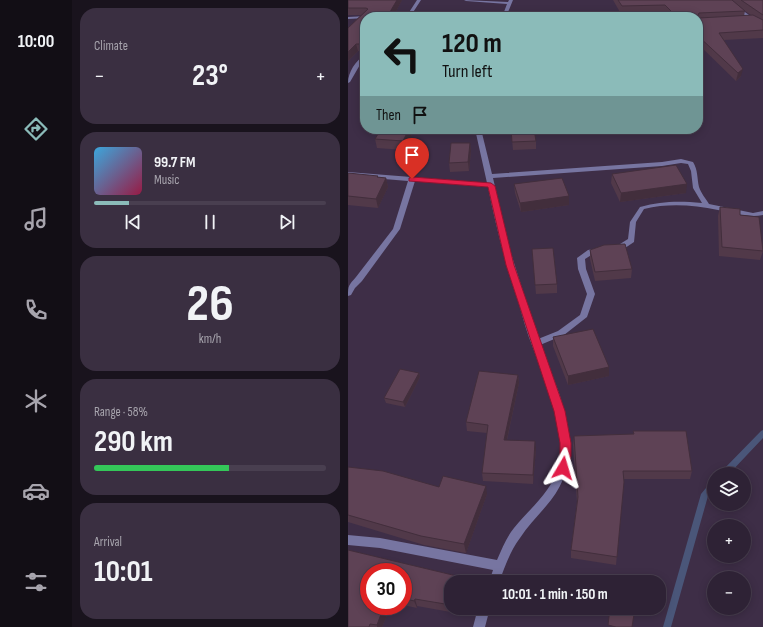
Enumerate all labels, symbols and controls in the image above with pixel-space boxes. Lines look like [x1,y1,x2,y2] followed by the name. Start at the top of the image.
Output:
[442,27,502,60] text: 120 m
[376,28,428,80] icon: left
[18,31,54,52] text: 10:00
[94,38,128,54] text: Climate
[192,58,228,94] text: 23°
[442,61,493,82] text: Turn left
[94,63,105,90] text: −
[315,63,326,90] text: +
[409,104,431,126] icon: arrive
[376,106,401,125] text: Then
[22,115,50,143] icon: directions
[395,138,429,179] pin
[401,144,423,166] icon: arrive
[154,153,196,172] text: 99.7 FM
[154,172,179,188] text: Music
[22,205,50,233] icon: music
[122,211,144,233] icon: previous
[199,211,221,233] icon: pause
[276,211,298,233] icon: next
[186,273,234,336] text: 26
[22,296,50,324] icon: phone
[199,331,221,347] text: km/h
[22,387,50,415] icon: climate
[94,404,148,420] text: Range · 58%
[94,424,173,460] text: 290 km
[542,447,584,489] position arrow
[707,467,751,615] map controls
[707,467,751,511] button: layers
[22,477,50,505] icon: car
[707,519,751,563] button: +
[94,534,122,550] text: Arrival
[94,554,152,590] text: 10:01
[360,563,412,615] speed limit sign: 30
[22,568,50,596] icon: filters
[707,571,751,615] button: −
[502,585,608,604] text: 10:01 · 1 min · 150 m

